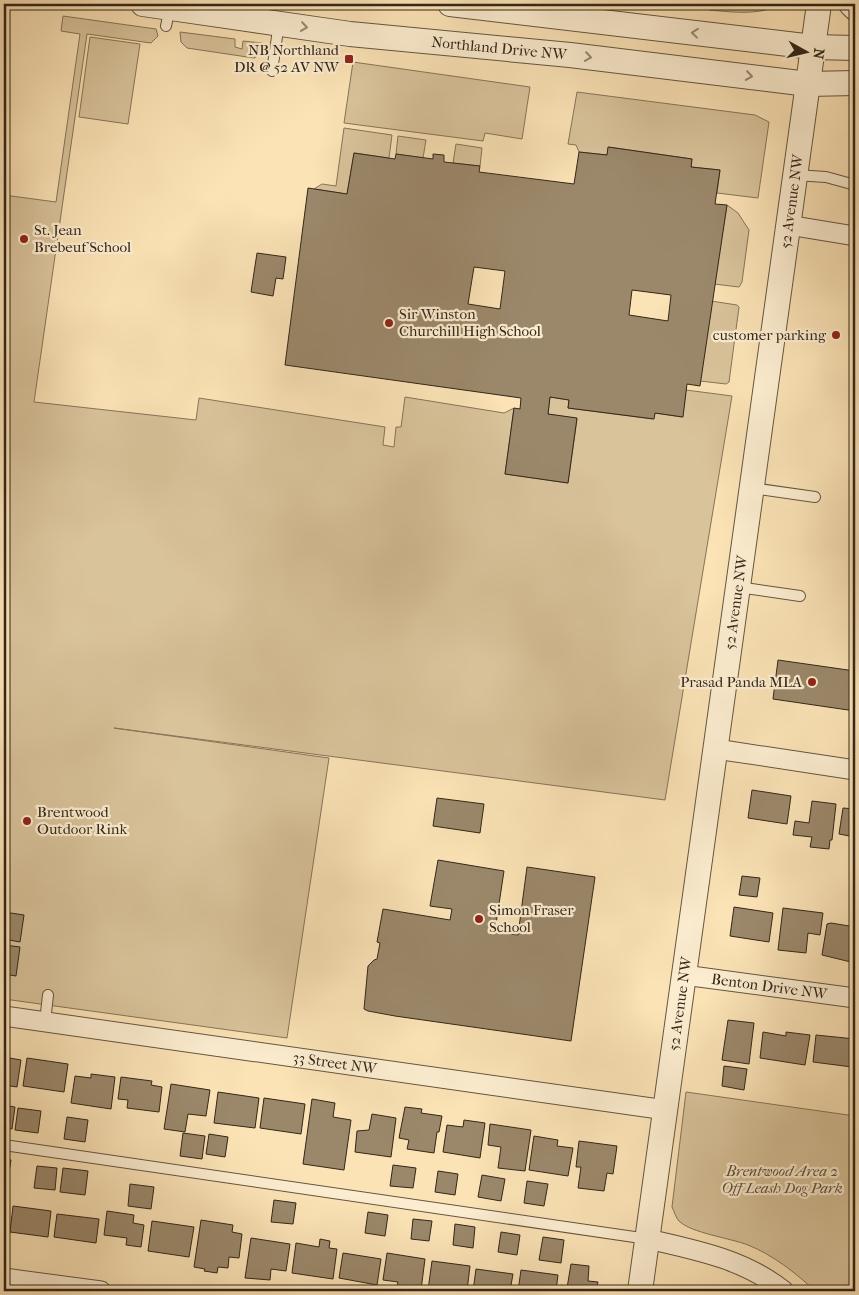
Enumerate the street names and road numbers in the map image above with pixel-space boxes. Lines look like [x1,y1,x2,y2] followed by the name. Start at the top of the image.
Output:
[431,33,569,64] street label: Northland Drive NW
[776,152,807,250] street label: 52 Avenue NW
[720,553,751,651] street label: 52 Avenue NW
[664,954,696,1052] street label: 52 Avenue NW
[710,970,829,1003] street label: Benton Drive NW
[292,1048,379,1078] street label: 33 Street NW

